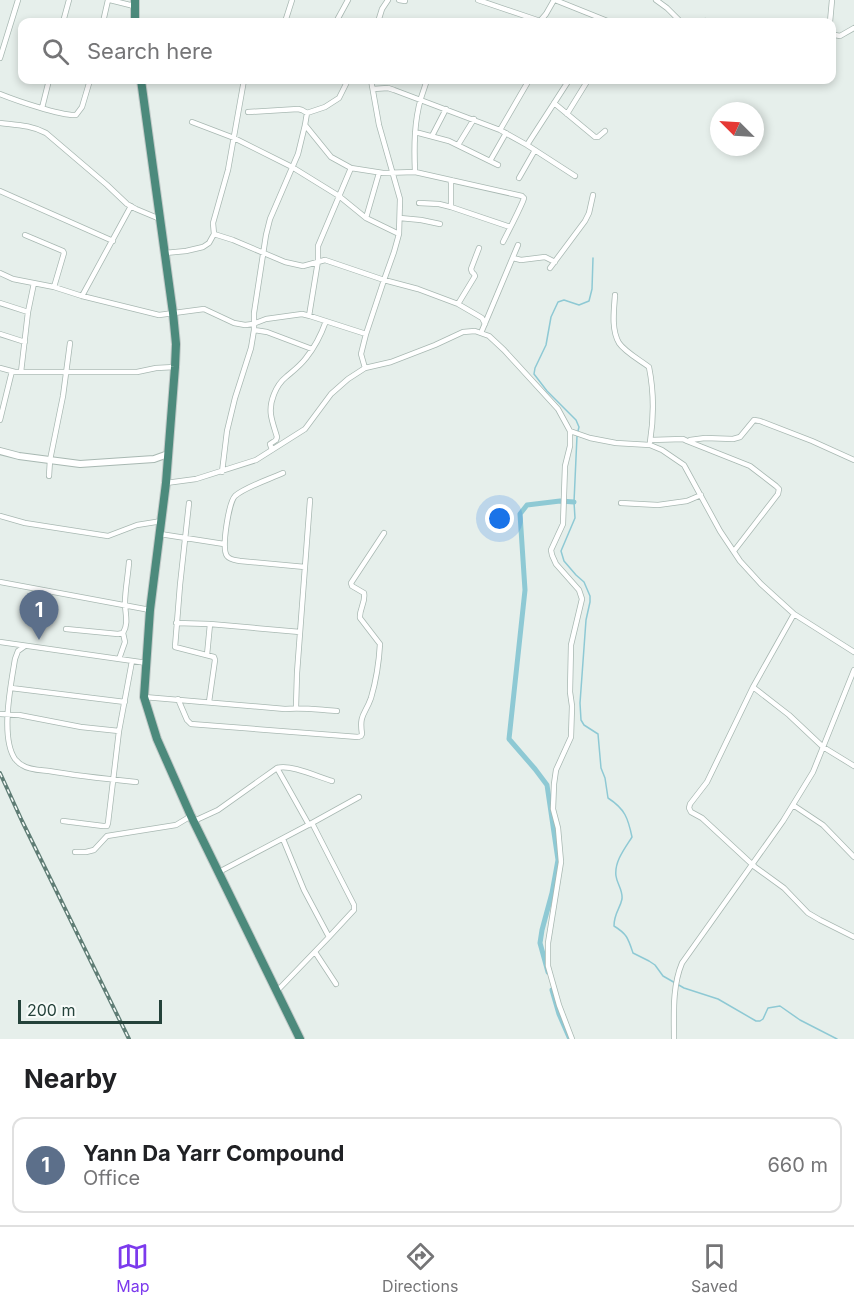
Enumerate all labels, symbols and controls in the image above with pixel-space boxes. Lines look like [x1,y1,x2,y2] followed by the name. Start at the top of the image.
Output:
[18,18,836,84] search box
[39,35,72,68] icon: search
[87,38,213,64] text: Search here
[710,102,764,156] north arrow
[485,504,514,533] your location
[20,590,58,640] pin: 1
[18,997,162,1024] scale bar
[27,1000,75,1020] text: 200 m
[24,1063,117,1094] text: Nearby
[83,1140,344,1166] text: Yann Da Yarr Compound
[41,1153,50,1177] text: 1
[767,1153,828,1177] text: 660 m
[83,1166,140,1190] text: Office
[116,1240,150,1296] tab: Map
[382,1240,458,1296] tab: Directions
[691,1240,738,1296] tab: Saved

